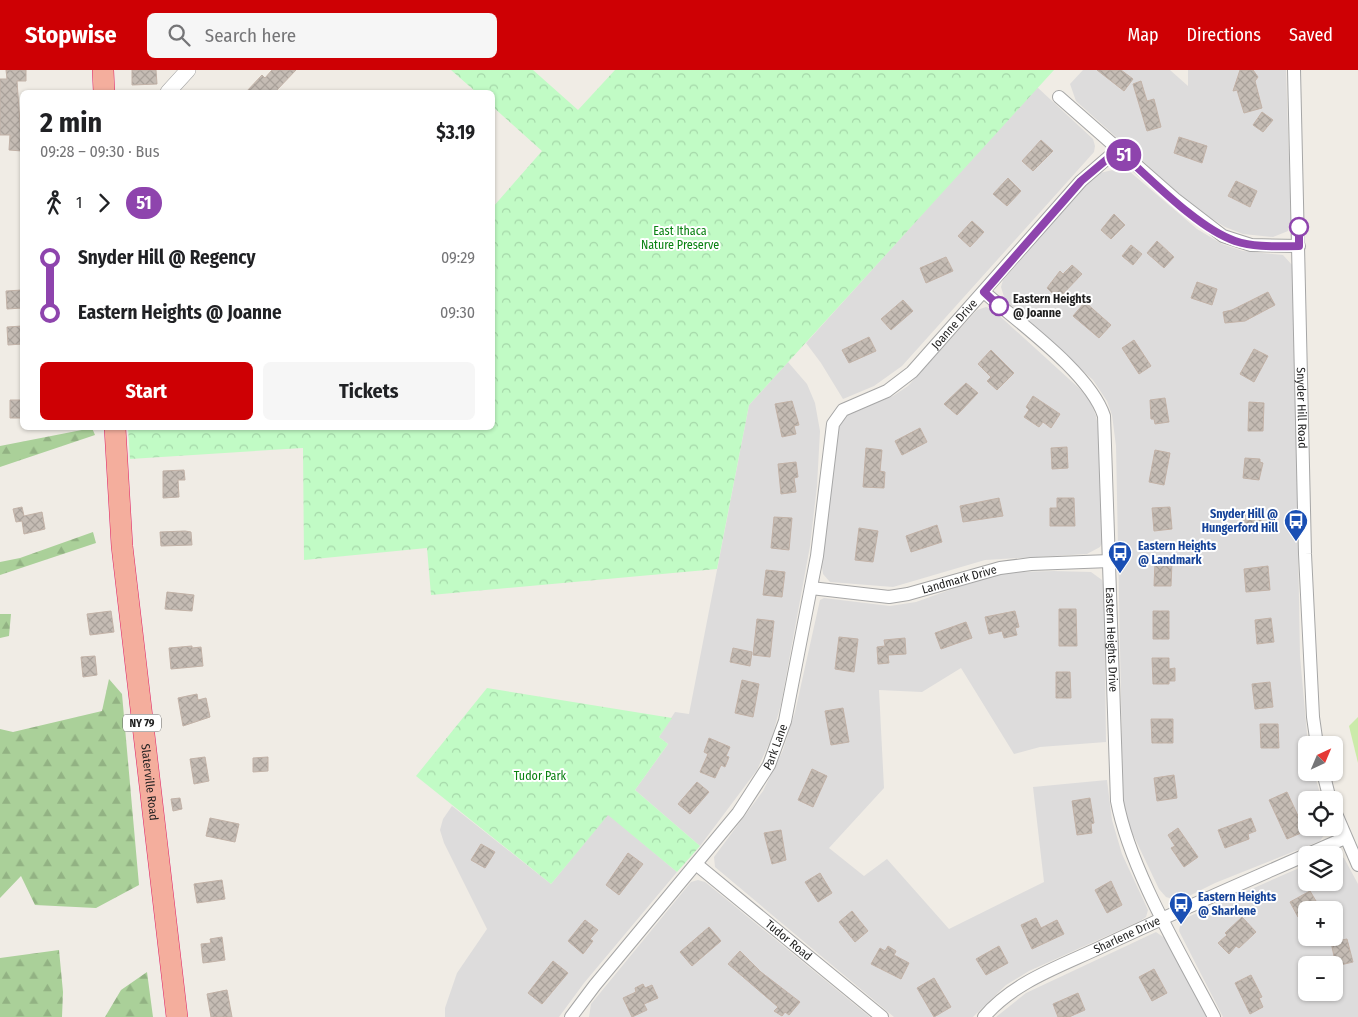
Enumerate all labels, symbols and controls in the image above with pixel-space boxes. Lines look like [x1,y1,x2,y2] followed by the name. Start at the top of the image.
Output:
[147,13,497,58] search box
[25,21,117,49] text: Stopwise
[165,21,193,49] icon: search
[205,24,296,47] text: Search here
[1127,24,1159,46] text: Map
[1187,24,1261,46] text: Directions
[1289,24,1333,46] text: Saved
[40,106,102,139] text: 2 min
[436,121,475,144] text: $3.19
[1102,139,1146,171] line badge: 51
[40,142,159,161] text: 09:28 – 09:30 · Bus
[1116,144,1132,166] text: 51
[40,189,68,217] icon: walk
[90,189,118,217] icon: forward
[136,192,152,214] text: 51
[76,193,82,212] text: 1
[1289,217,1309,237] unlabelled marker
[641,224,719,252] park label: East Ithaca Nature Preserve
[78,246,256,269] text: Snyder Hill @ Regency
[441,248,475,267] text: 09:29
[1013,292,1092,320] place label: Eastern Heights @ Joanne
[928,296,980,352] street label: Joanne Drive
[989,296,1009,316] marker: Eastern Heights @ Joanne
[78,301,282,324] text: Eastern Heights @ Joanne
[440,303,475,322] text: 09:30
[40,362,253,420] button: Start
[263,362,475,420] button: Tickets
[1294,367,1310,449] street label: Snyder Hill Road
[1202,507,1279,535] place label: Snyder Hill @ Hungerford Hill
[1283,508,1309,542] bus stop icon: Snyder Hill @ Hungerford Hill
[1138,539,1217,567] place label: Eastern Heights @ Landmark
[1107,540,1133,574] bus stop icon: Eastern Heights @ Landmark
[920,562,998,597] street label: Landmark Drive
[1103,587,1120,692] street label: Eastern Heights Drive
[123,714,161,731] road number: NY 79
[761,722,790,773] street label: Park Lane
[1298,736,1342,781] north arrow
[1298,736,1343,1001] map controls
[138,743,161,821] street label: Slaterville Road
[514,769,567,783] park label: Tudor Park
[1298,791,1343,836] button: locate
[1298,846,1343,891] button: layers
[1198,890,1277,918] place label: Eastern Heights @ Sharlene
[1168,891,1194,925] bus stop icon: Eastern Heights @ Sharlene
[1298,901,1343,946] button: +
[1091,914,1163,956] street label: Sharlene Drive
[763,917,815,963] street label: Tudor Road
[1298,956,1343,1001] button: −

